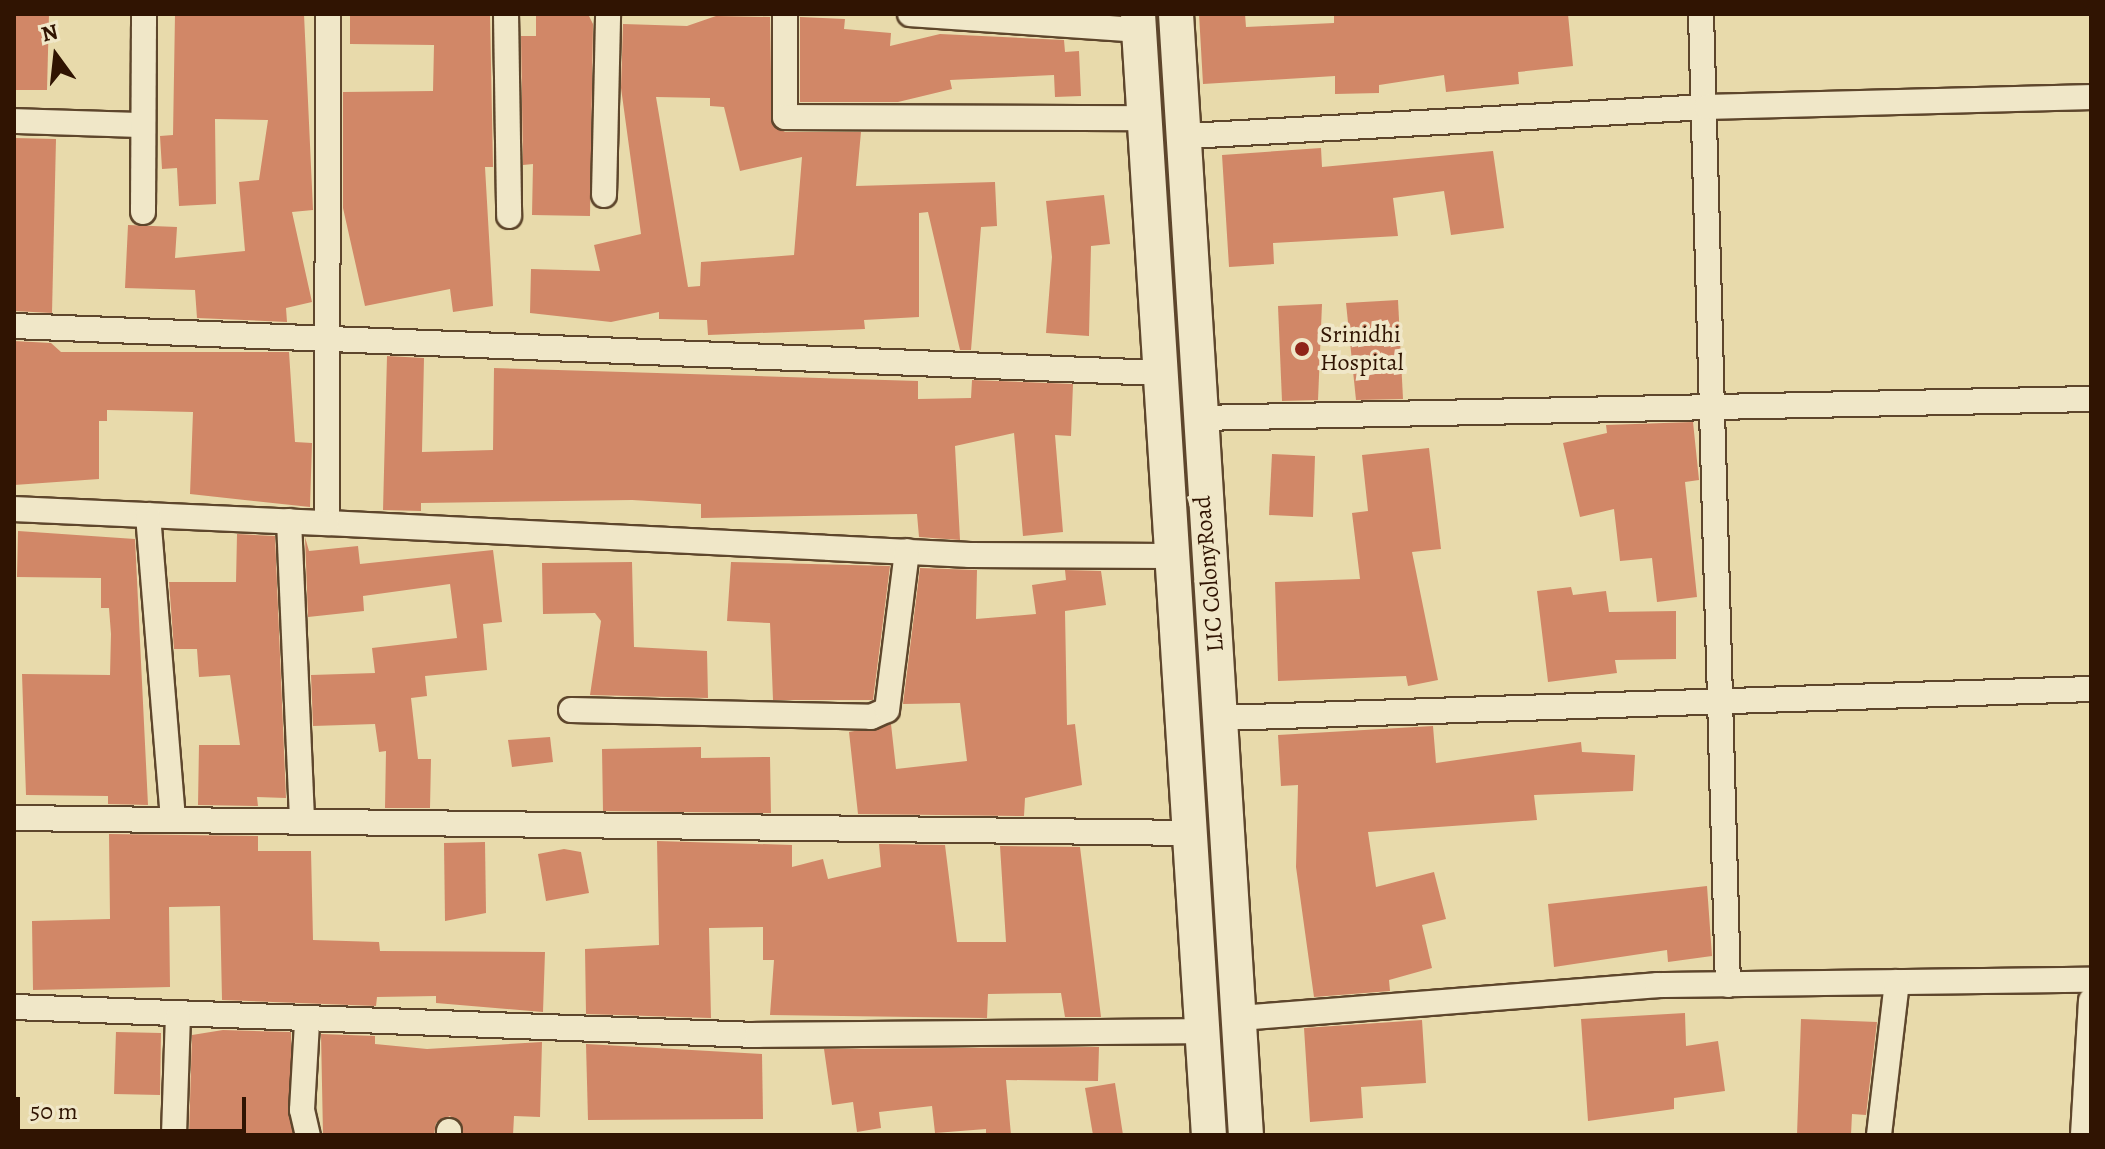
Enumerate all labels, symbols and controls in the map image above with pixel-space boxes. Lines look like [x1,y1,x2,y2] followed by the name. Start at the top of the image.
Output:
[16,16,96,96] north arrow
[38,16,61,49] text: N
[1320,321,1404,377] place label: Srinidhi Hospital
[1291,338,1313,360] marker: Srinidhi Hospital
[1188,495,1230,653] street label: LIC ColonyRoad
[20,1081,250,1131] scale bar
[30,1095,78,1127] text: 50 m

